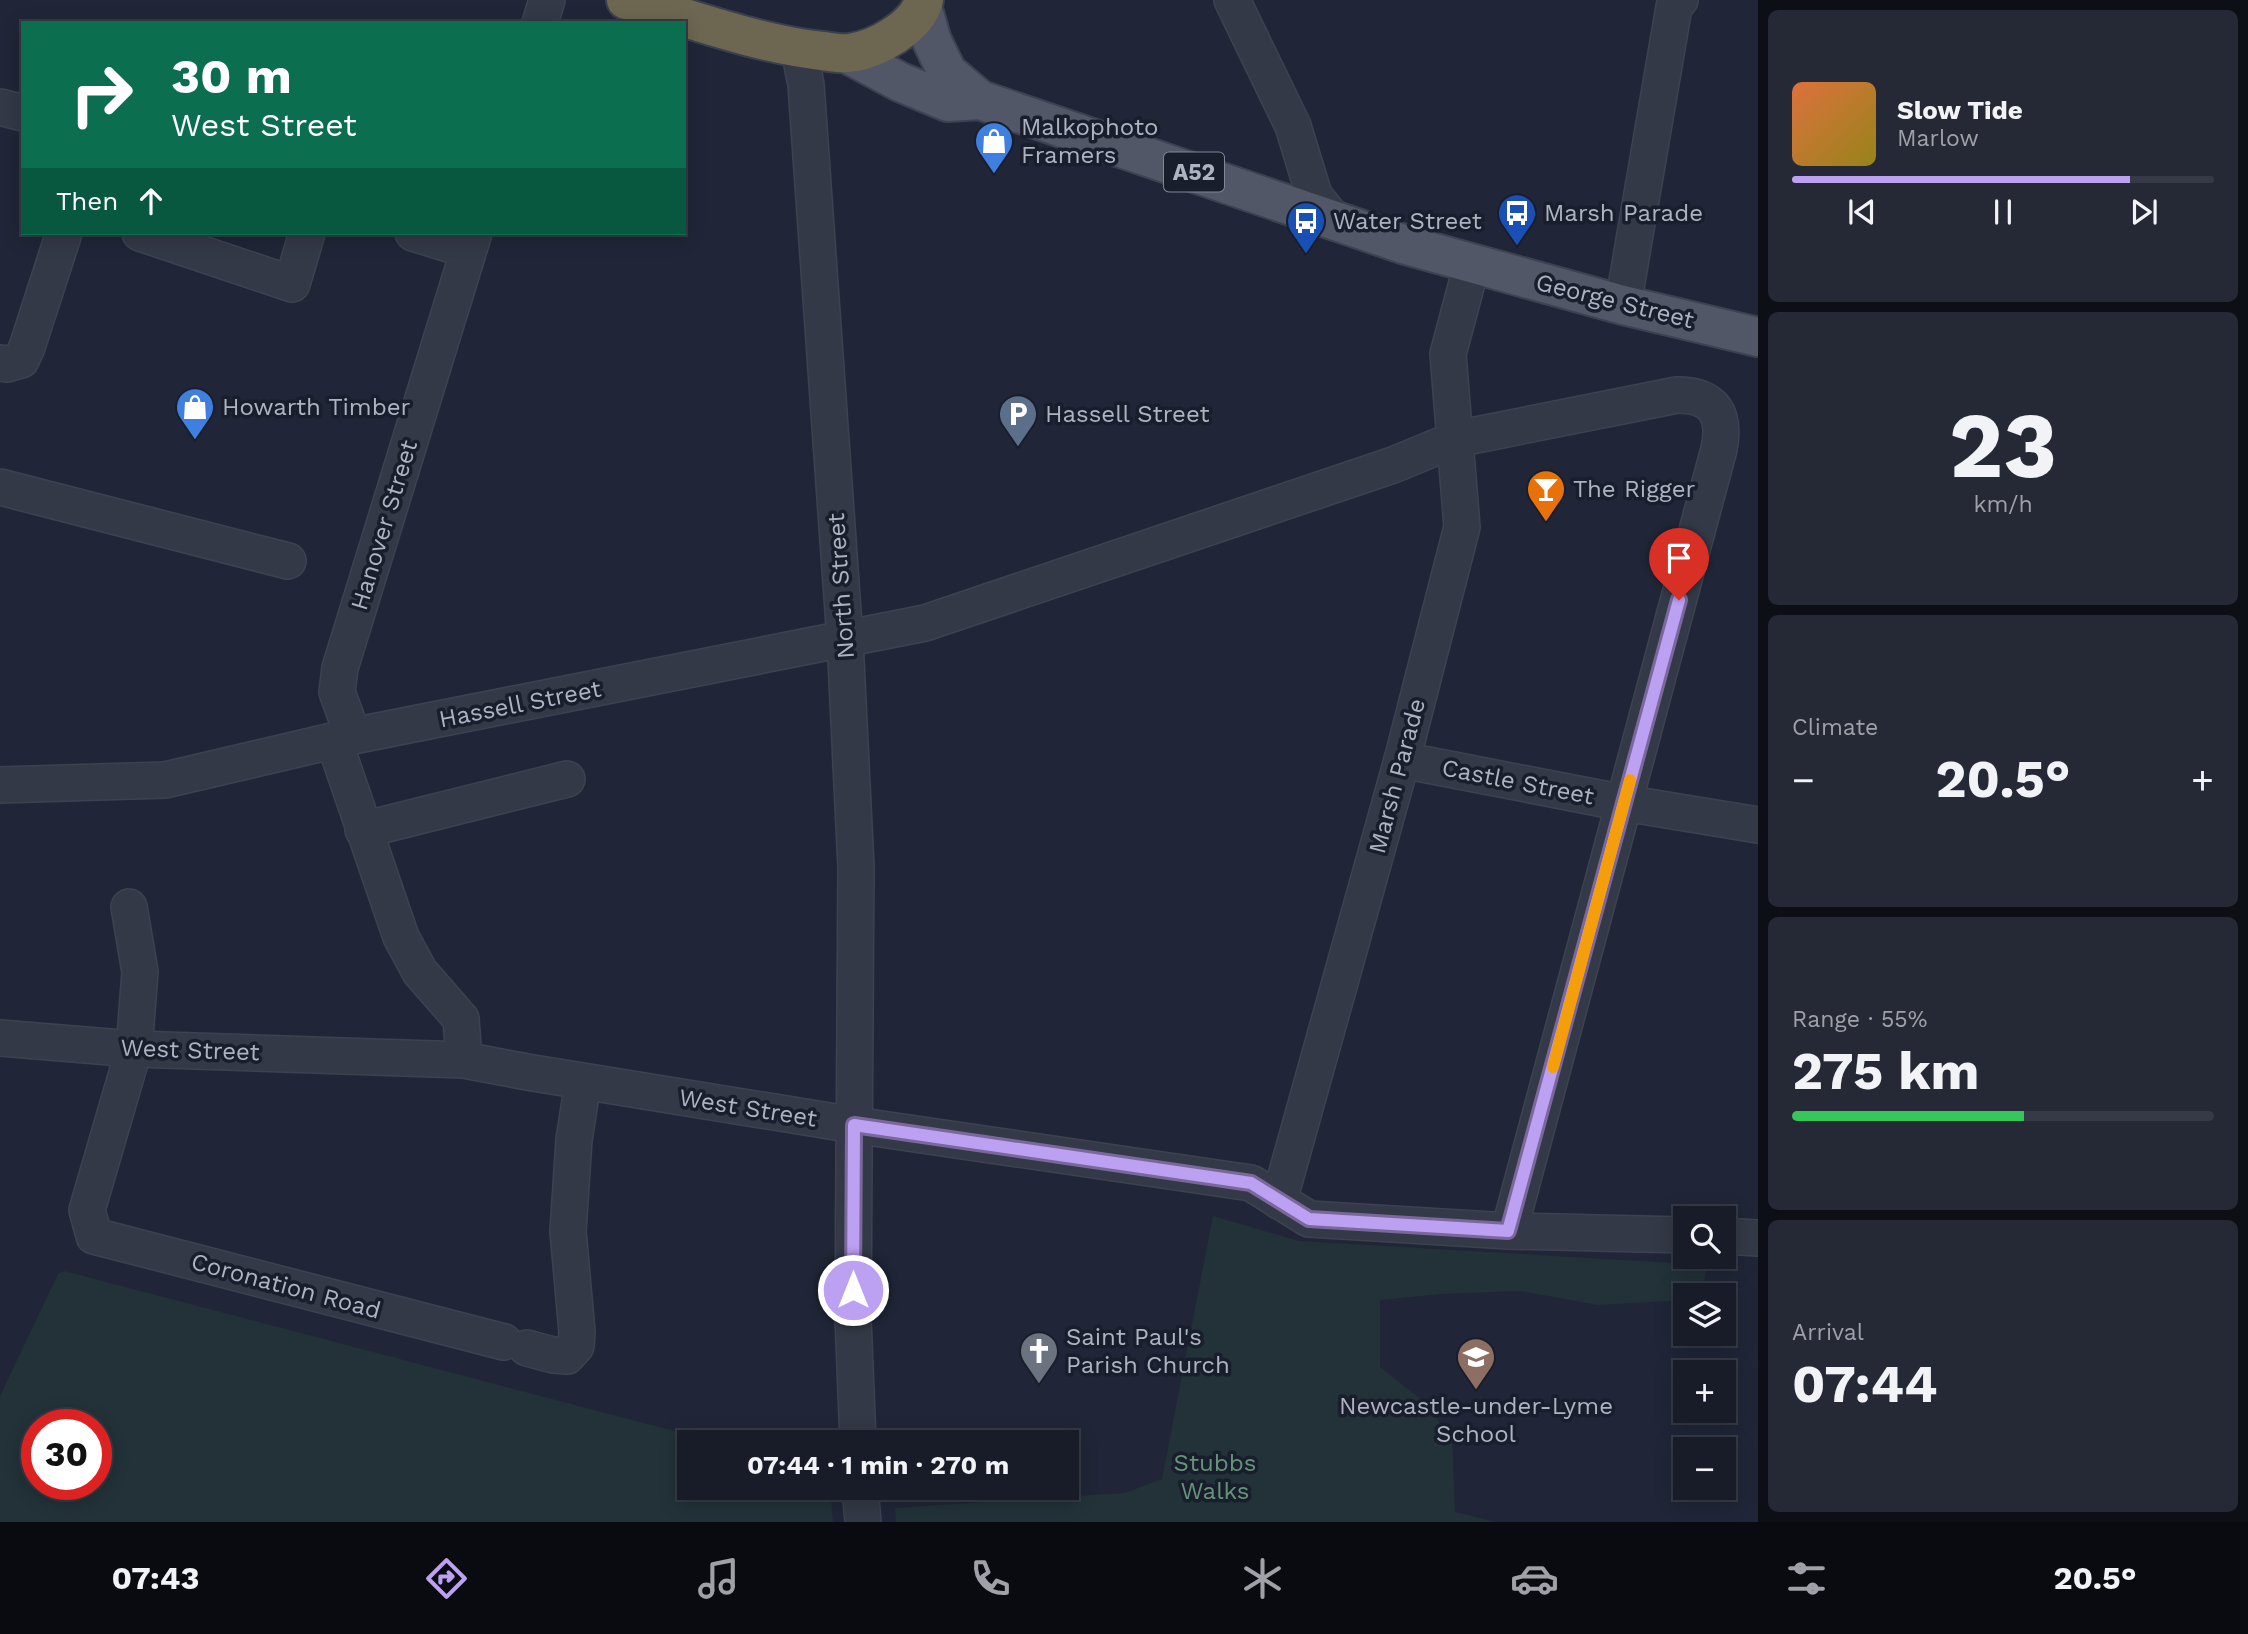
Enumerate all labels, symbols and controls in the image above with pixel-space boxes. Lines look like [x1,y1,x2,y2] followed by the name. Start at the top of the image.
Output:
[171,47,292,105] text: 30 m
[56,49,147,140] icon: right
[1897,95,2023,125] text: Slow Tide
[171,106,357,144] text: West Street
[1021,113,1158,169] place label: Malkophoto Framers
[973,120,1015,175] shop icon: Malkophoto Framers
[1897,125,1979,152] text: Marlow
[1164,153,1224,192] road number: A52
[132,182,170,220] icon: ahead
[56,186,118,216] text: Then
[1496,192,1538,247] bus stop icon: Marsh Parade
[1843,193,1881,231] icon: previous
[1984,193,2022,231] icon: pause
[2125,193,2163,231] icon: next
[1544,199,1703,227] place label: Marsh Parade
[1285,200,1327,255] bus stop icon: Water Street
[1333,207,1482,235] place label: Water Street
[1533,268,1697,334] street label: George Street
[174,386,216,441] shop icon: Howarth Timber
[1949,392,2057,499] text: 23
[222,393,411,421] place label: Howarth Timber
[997,393,1039,448] parking icon: Hassell Street
[1045,400,1209,428] place label: Hassell Street
[345,437,423,613] street label: Hanover Street
[1525,468,1567,523] bar icon: The Rigger
[1573,475,1696,503] place label: The Rigger
[1973,491,2033,518] text: km/h
[822,512,860,660] street label: North Street
[1649,528,1709,600] pin
[1660,539,1698,577] icon: arrive
[437,675,603,733] street label: Hassell Street
[1363,696,1431,856] street label: Marsh Parade
[1792,714,1878,741] text: Climate
[1935,749,2071,810] text: 20.5°
[1440,754,1596,810] street label: Castle Street
[1792,758,1815,802] text: −
[2191,758,2214,802] text: +
[1792,1006,1927,1033] text: Range · 55%
[120,1034,260,1066] street label: West Street
[1792,1041,1980,1102] text: 275 km
[677,1083,819,1133] street label: West Street
[1673,1206,1736,1500] map controls
[1673,1206,1736,1269] button: search
[188,1247,384,1325] street label: Coronation Road
[816,1253,890,1327] position arrow
[1673,1283,1736,1346] button: layers
[1792,1319,1864,1346] text: Arrival
[1066,1323,1230,1379] place label: Saint Paul's Parish Church
[1018,1330,1060,1385] church icon: Saint Paul's Parish Church
[1455,1336,1497,1391] school or university icon: Newcastle-under-Lyme School
[1792,1354,1938,1415] text: 07:44
[1673,1360,1736,1423] button: +
[1339,1392,1613,1448] place label: Newcastle-under-Lyme School
[21,1409,112,1500] speed limit sign: 30
[1673,1437,1736,1500] button: −
[1174,1449,1257,1505] park label: Stubbs Walks
[747,1450,1009,1480] text: 07:44 · 1 min · 270 m
[422,1554,471,1603] icon: directions
[694,1554,743,1603] icon: music
[966,1554,1015,1603] icon: phone
[1238,1554,1287,1603] icon: climate
[1510,1554,1559,1603] icon: car
[1782,1554,1831,1603] icon: filters
[111,1559,199,1597] text: 07:43
[2053,1559,2137,1597] text: 20.5°

